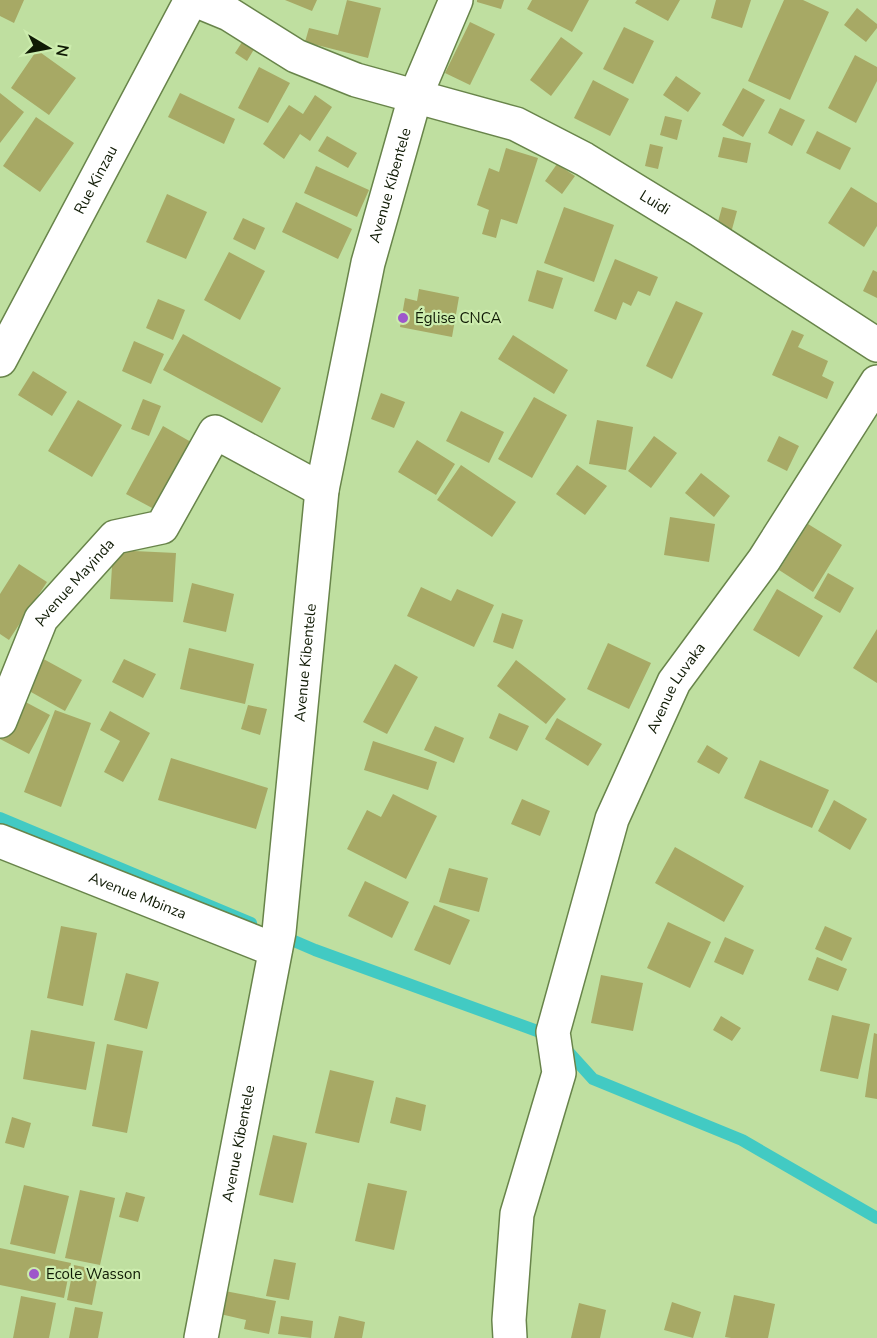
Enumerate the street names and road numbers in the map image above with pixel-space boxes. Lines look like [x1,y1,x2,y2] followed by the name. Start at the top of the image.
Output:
[364,125,416,245] street label: Avenue Kibentele
[69,142,122,218] street label: Rue Kinzau
[636,185,674,219] street label: Luidi
[29,534,119,629] street label: Avenue Mayinda
[290,603,321,723] street label: Avenue Kibentele
[642,638,710,737] street label: Avenue Luvaka
[86,867,189,924] street label: Avenue Mbinza
[217,1083,259,1204] street label: Avenue Kibentele

